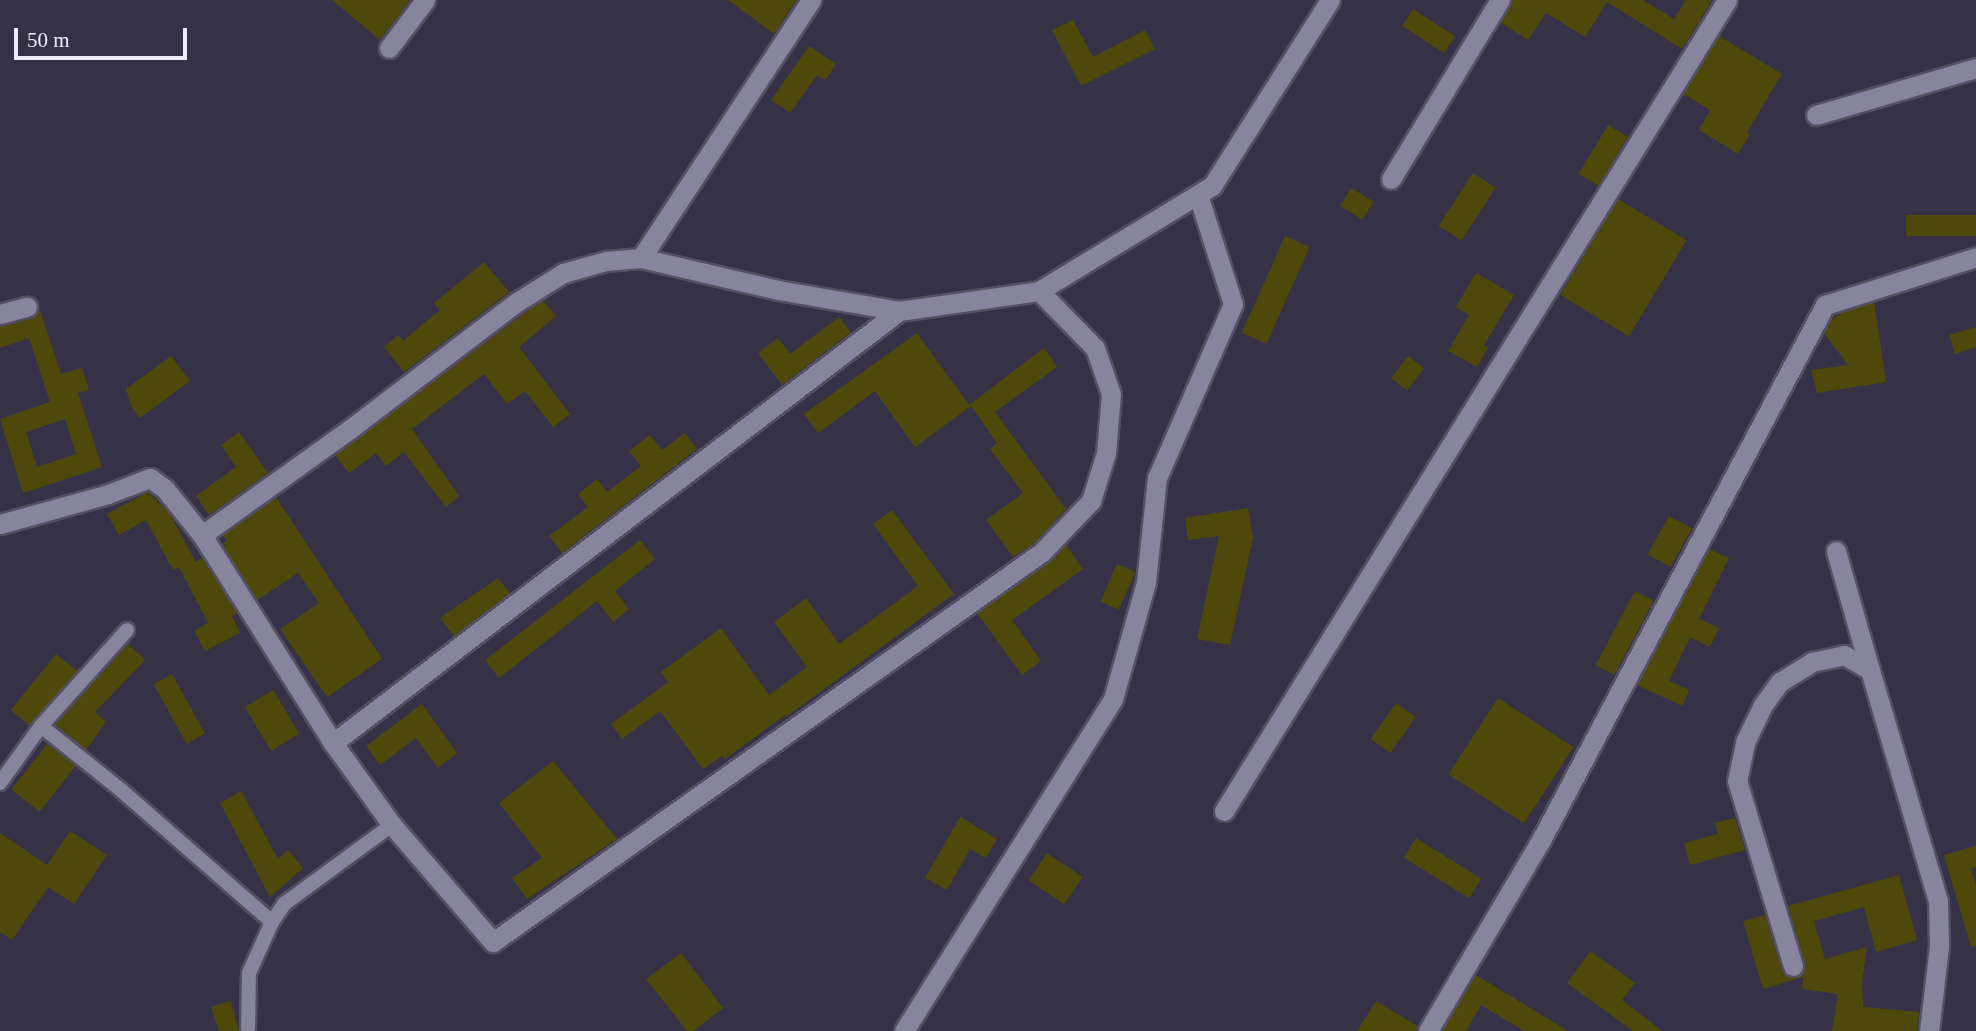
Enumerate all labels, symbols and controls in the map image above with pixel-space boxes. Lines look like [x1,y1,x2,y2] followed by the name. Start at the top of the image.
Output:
[18,14,191,58] scale bar
[27,28,70,52] text: 50 m

